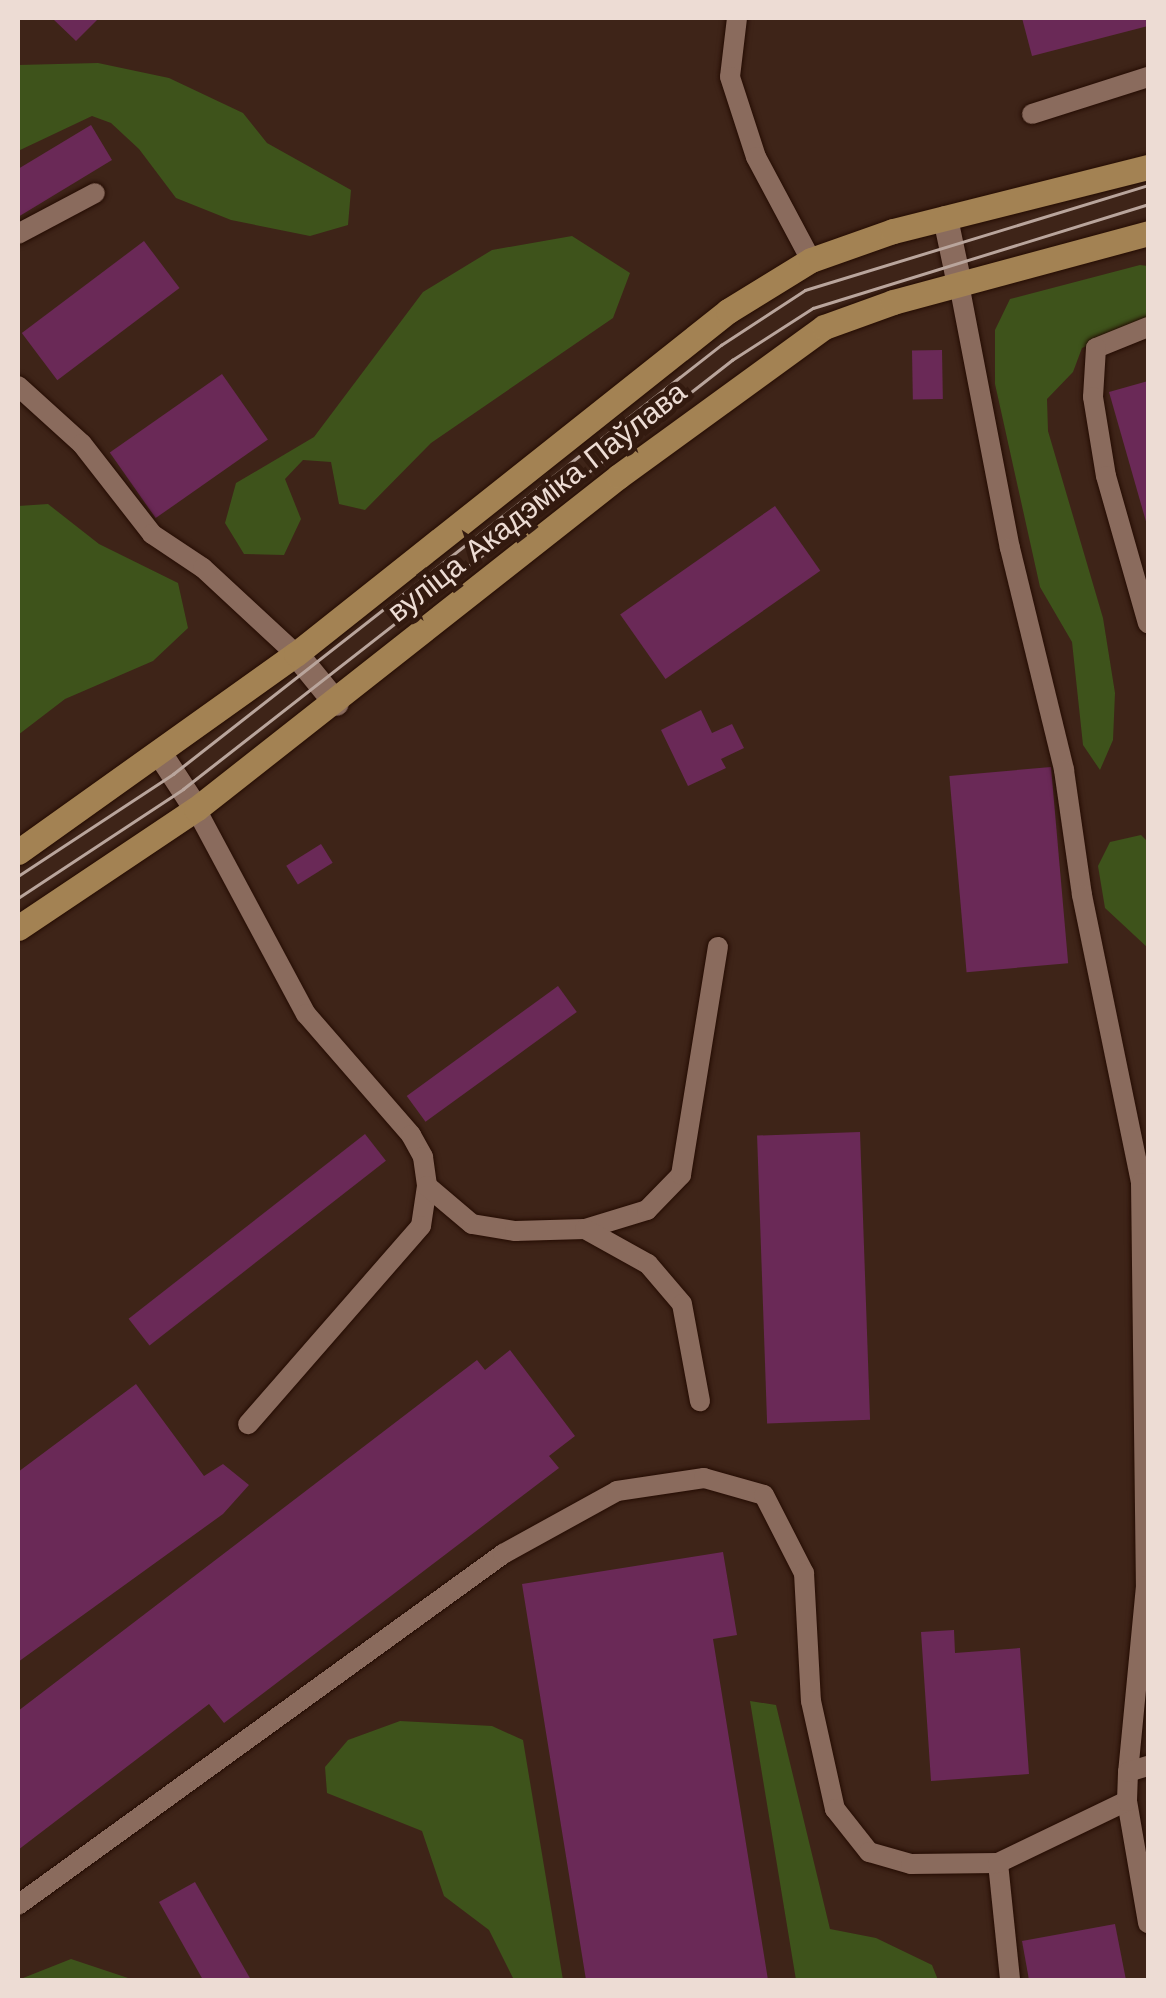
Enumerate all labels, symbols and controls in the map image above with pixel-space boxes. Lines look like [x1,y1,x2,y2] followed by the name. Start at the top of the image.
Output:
[380,374,694,630] street label: вуліца Акадэміка Паўлава

